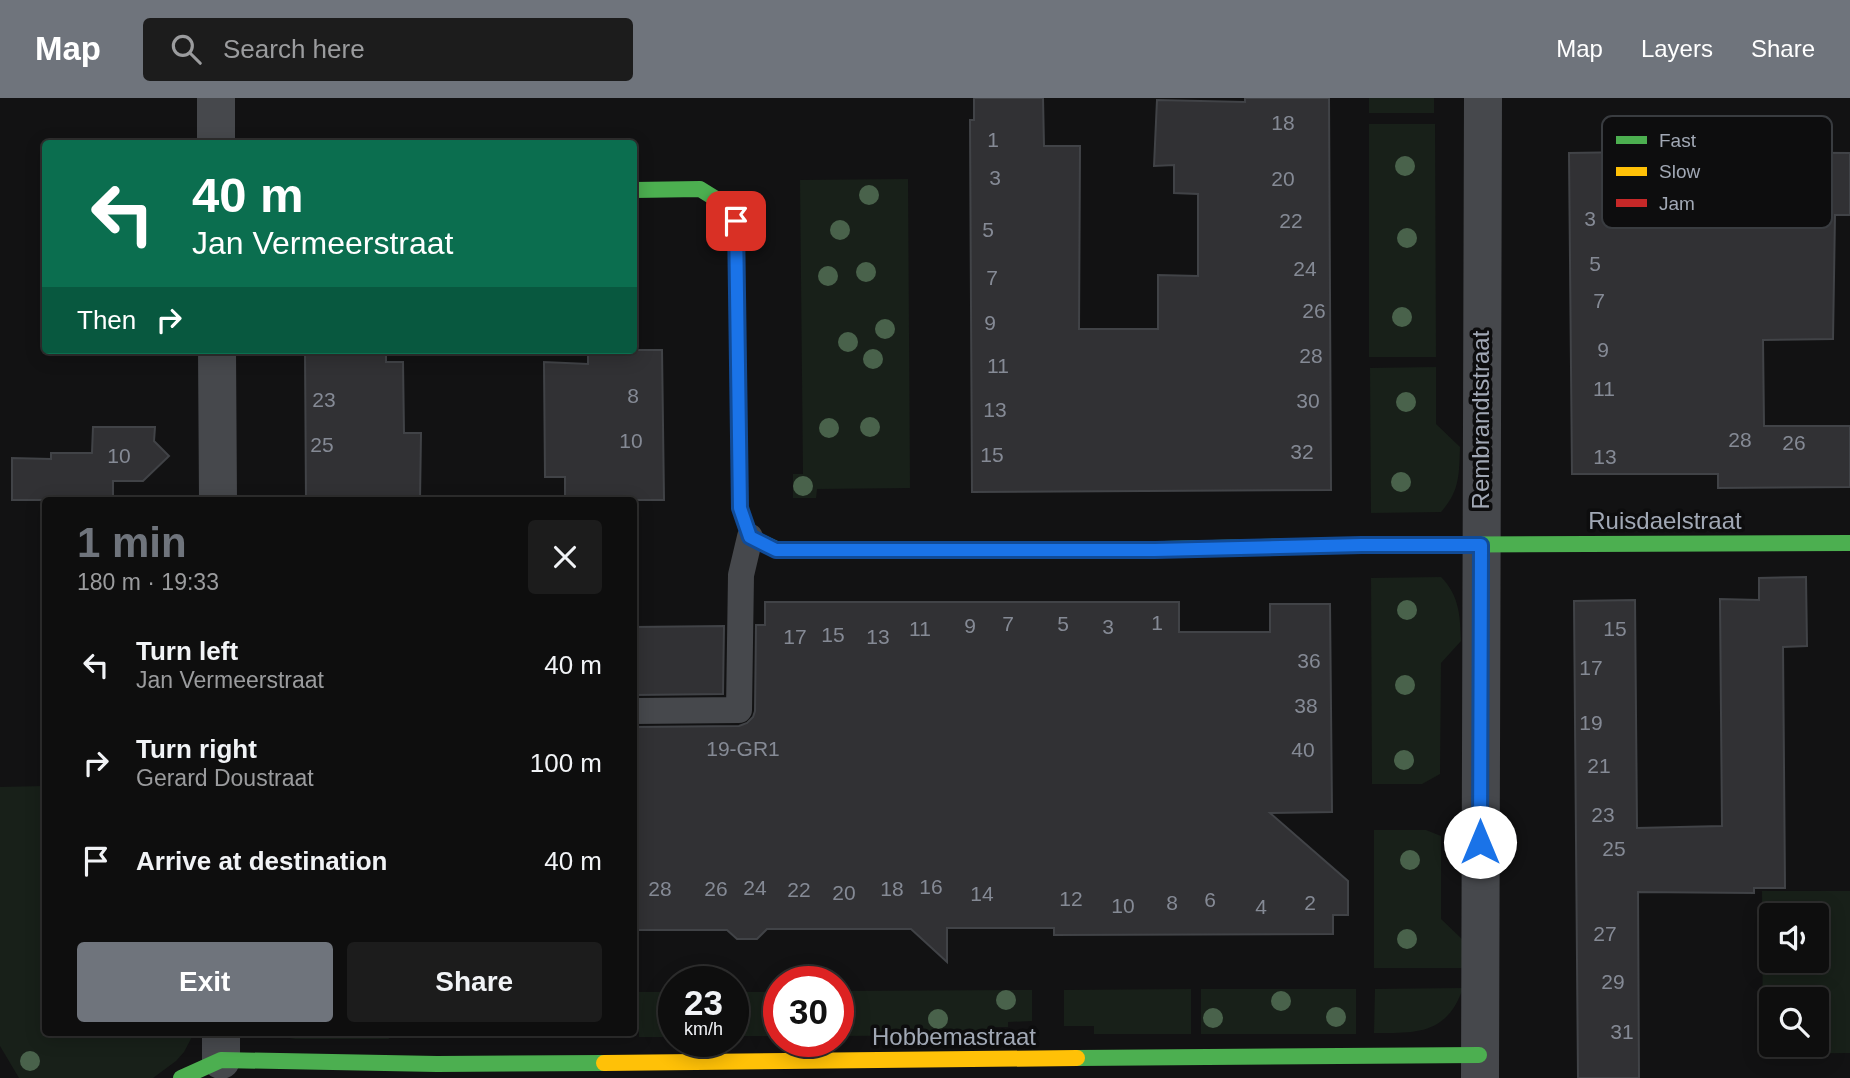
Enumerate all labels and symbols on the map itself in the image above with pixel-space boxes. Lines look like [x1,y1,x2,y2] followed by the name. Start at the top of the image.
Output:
[1271,111,1295,134] house number: 18
[1602,116,1832,228] legend
[987,128,999,151] house number: 1
[1659,130,1697,151] text: Fast
[1659,161,1700,182] text: Slow
[989,166,1001,189] house number: 3
[1271,167,1295,190] house number: 20
[706,191,766,251] pin
[1659,193,1695,214] text: Jam
[1584,207,1596,230] house number: 3
[1279,209,1303,232] house number: 22
[982,218,994,241] house number: 5
[1589,252,1601,275] house number: 5
[1293,257,1317,280] house number: 24
[986,266,998,289] house number: 7
[1593,289,1605,312] house number: 7
[1302,299,1326,322] house number: 26
[984,311,996,334] house number: 9
[1467,330,1494,509] street label: Rembrandtstraat
[1597,338,1609,361] house number: 9
[1299,344,1323,367] house number: 28
[987,354,1009,377] house number: 11
[1593,377,1615,400] house number: 11
[627,384,639,407] house number: 8
[312,388,336,411] house number: 23
[1296,389,1320,412] house number: 30
[983,398,1007,421] house number: 13
[1728,428,1752,451] house number: 28
[619,429,643,452] house number: 10
[1782,431,1806,454] house number: 26
[310,433,334,456] house number: 25
[1290,440,1314,463] house number: 32
[980,443,1004,466] house number: 15
[107,444,131,467] house number: 10
[1593,445,1617,468] house number: 13
[1588,507,1742,534] street label: Ruisdaelstraat
[1151,611,1163,634] house number: 1
[1002,612,1014,635] house number: 7
[1057,612,1069,635] house number: 5
[964,614,976,637] house number: 9
[1102,615,1114,638] house number: 3
[909,617,931,640] house number: 11
[1603,617,1627,640] house number: 15
[821,623,845,646] house number: 15
[783,625,807,648] house number: 17
[866,625,890,648] house number: 13
[1297,649,1321,672] house number: 36
[1579,656,1603,679] house number: 17
[1294,694,1318,717] house number: 38
[1579,711,1603,734] house number: 19
[706,737,780,760] house number: 19-GR1
[1291,738,1315,761] house number: 40
[1587,754,1611,777] house number: 21
[1591,803,1615,826] house number: 23
[1443,805,1517,879] position arrow
[1602,837,1626,860] house number: 25
[919,875,943,898] house number: 16
[743,876,767,899] house number: 24
[648,877,672,900] house number: 28
[704,877,728,900] house number: 26
[880,877,904,900] house number: 18
[787,878,811,901] house number: 22
[832,881,856,904] house number: 20
[970,882,994,905] house number: 14
[1059,887,1083,910] house number: 12
[1204,888,1216,911] house number: 6
[1166,891,1178,914] house number: 8
[1304,891,1316,914] house number: 2
[1111,894,1135,917] house number: 10
[1255,895,1267,918] house number: 4
[1593,922,1617,945] house number: 27
[763,966,854,1057] speed limit sign: 30
[1601,970,1625,993] house number: 29
[1610,1020,1634,1043] house number: 31
[872,1023,1036,1050] street label: Hobbemastraat

